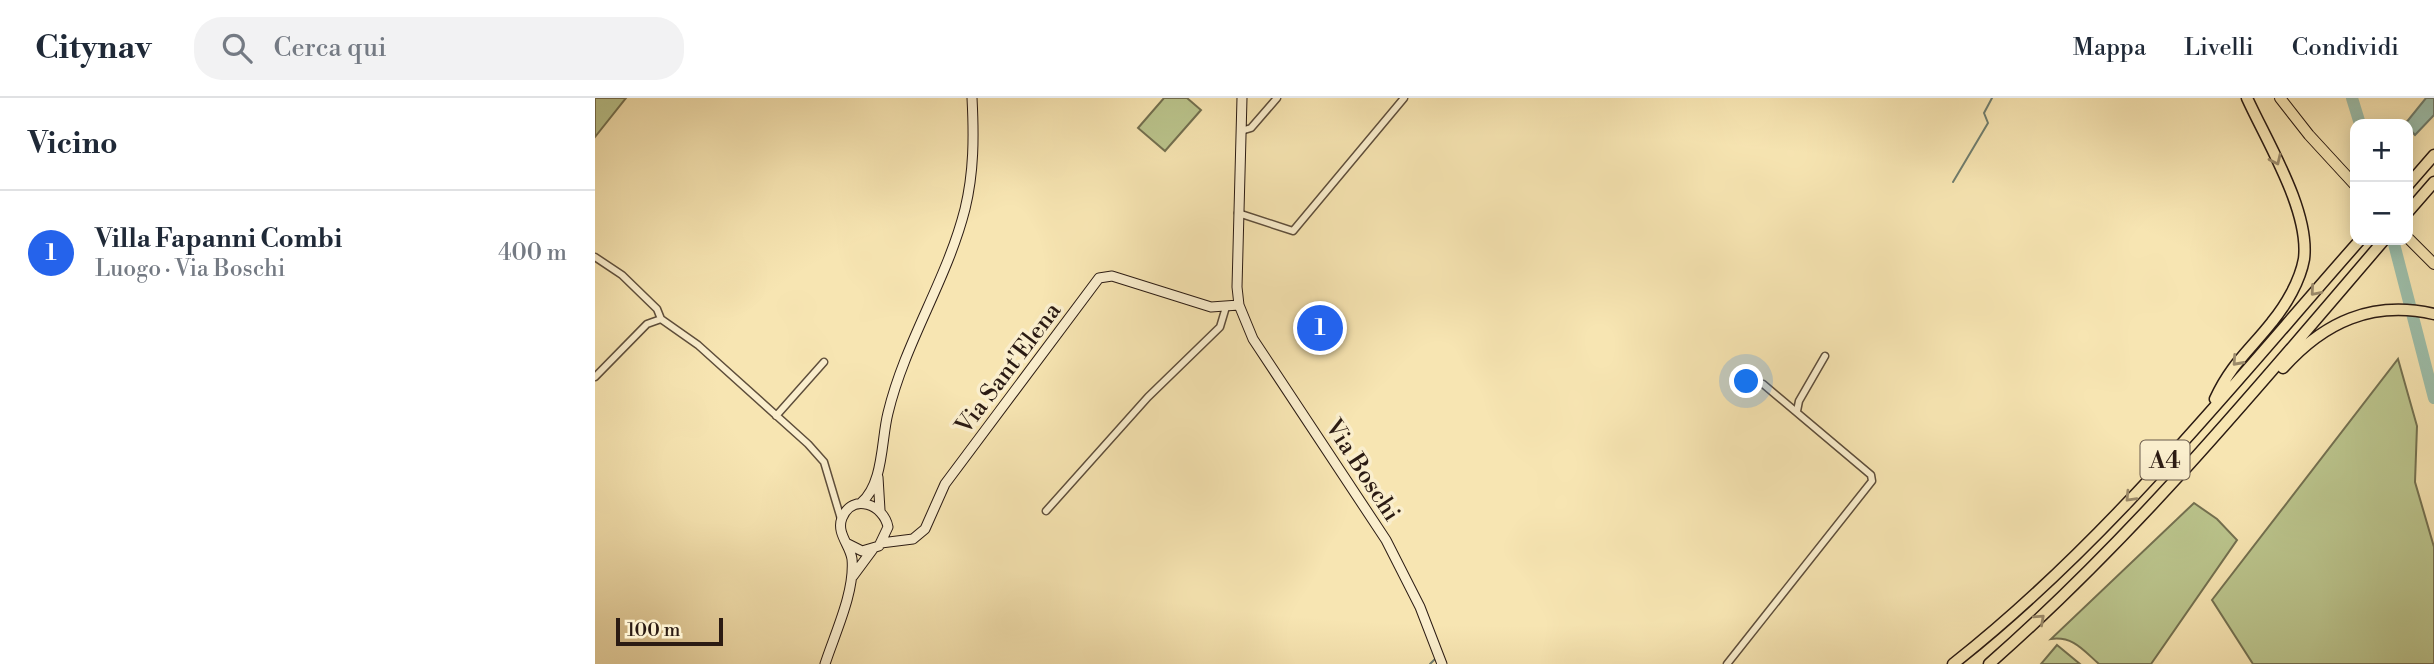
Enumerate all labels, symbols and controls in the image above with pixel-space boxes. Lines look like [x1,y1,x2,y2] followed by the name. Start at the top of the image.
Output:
[194,17,684,80] search box
[35,28,152,69] text: Citynav
[218,29,256,67] icon: search
[274,32,387,64] text: Cerca qui
[2073,33,2146,63] text: Mappa
[2184,33,2254,63] text: Livelli
[2292,33,2399,63] text: Condividi
[2350,119,2413,245] map controls
[2350,119,2413,182] button: +
[28,125,118,163] text: Vicino
[2268,153,2282,165] one-way arrow
[2350,182,2413,245] button: −
[95,223,342,255] text: Villa Fapanni Combi
[45,239,57,267] text: 1
[498,239,567,267] text: 400 m
[95,255,285,283] text: Luogo · Via Boschi
[2310,283,2323,296] one-way arrow
[949,296,1069,441] street label: Via Sant'Elena
[1297,302,1343,354] pin: 1
[2233,353,2245,366] one-way arrow
[1729,364,1763,398] your location
[1317,413,1406,527] street label: Via Boschi
[2141,440,2189,480] road number: A4
[2126,489,2139,502] one-way arrow
[616,615,723,647] scale bar
[2032,615,2045,627] one-way arrow
[627,618,680,642] text: 100 m

